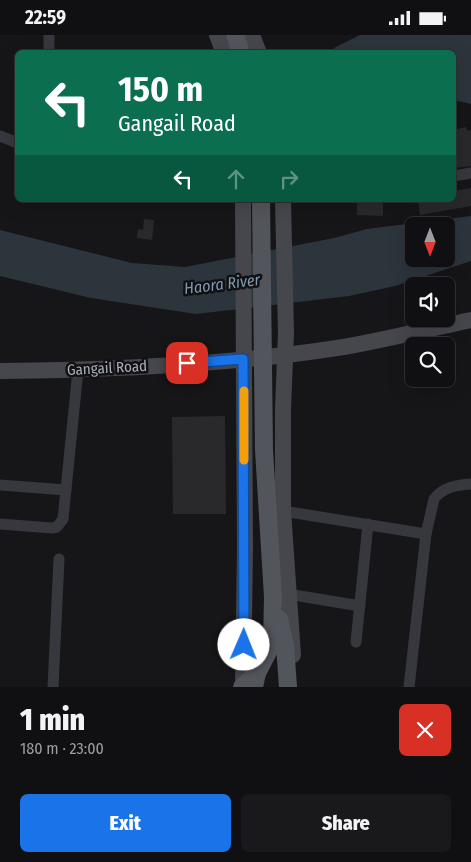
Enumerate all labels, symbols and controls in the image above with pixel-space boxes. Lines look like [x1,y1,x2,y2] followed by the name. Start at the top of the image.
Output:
[25,6,66,29] text: 22:59
[118,68,203,110] text: 150 m
[35,70,100,135] icon: left
[118,110,236,137] text: Gangail Road
[169,165,197,193] icon: left
[222,165,250,193] icon: ahead
[275,165,303,193] icon: right
[405,217,455,267] north arrow
[405,217,455,387] map controls
[183,270,261,298] water label: Haora River
[405,277,455,327] button: sound
[405,337,455,387] button: search
[166,342,208,384] pin
[173,349,201,377] icon: arrive
[66,357,148,379] street label: Gangail Road
[217,618,269,670] position arrow
[20,702,85,738] text: 1 min
[399,704,451,756] button: close
[20,739,104,758] text: 180 m · 23:00
[20,794,231,852] button: Exit
[241,794,451,852] button: Share

